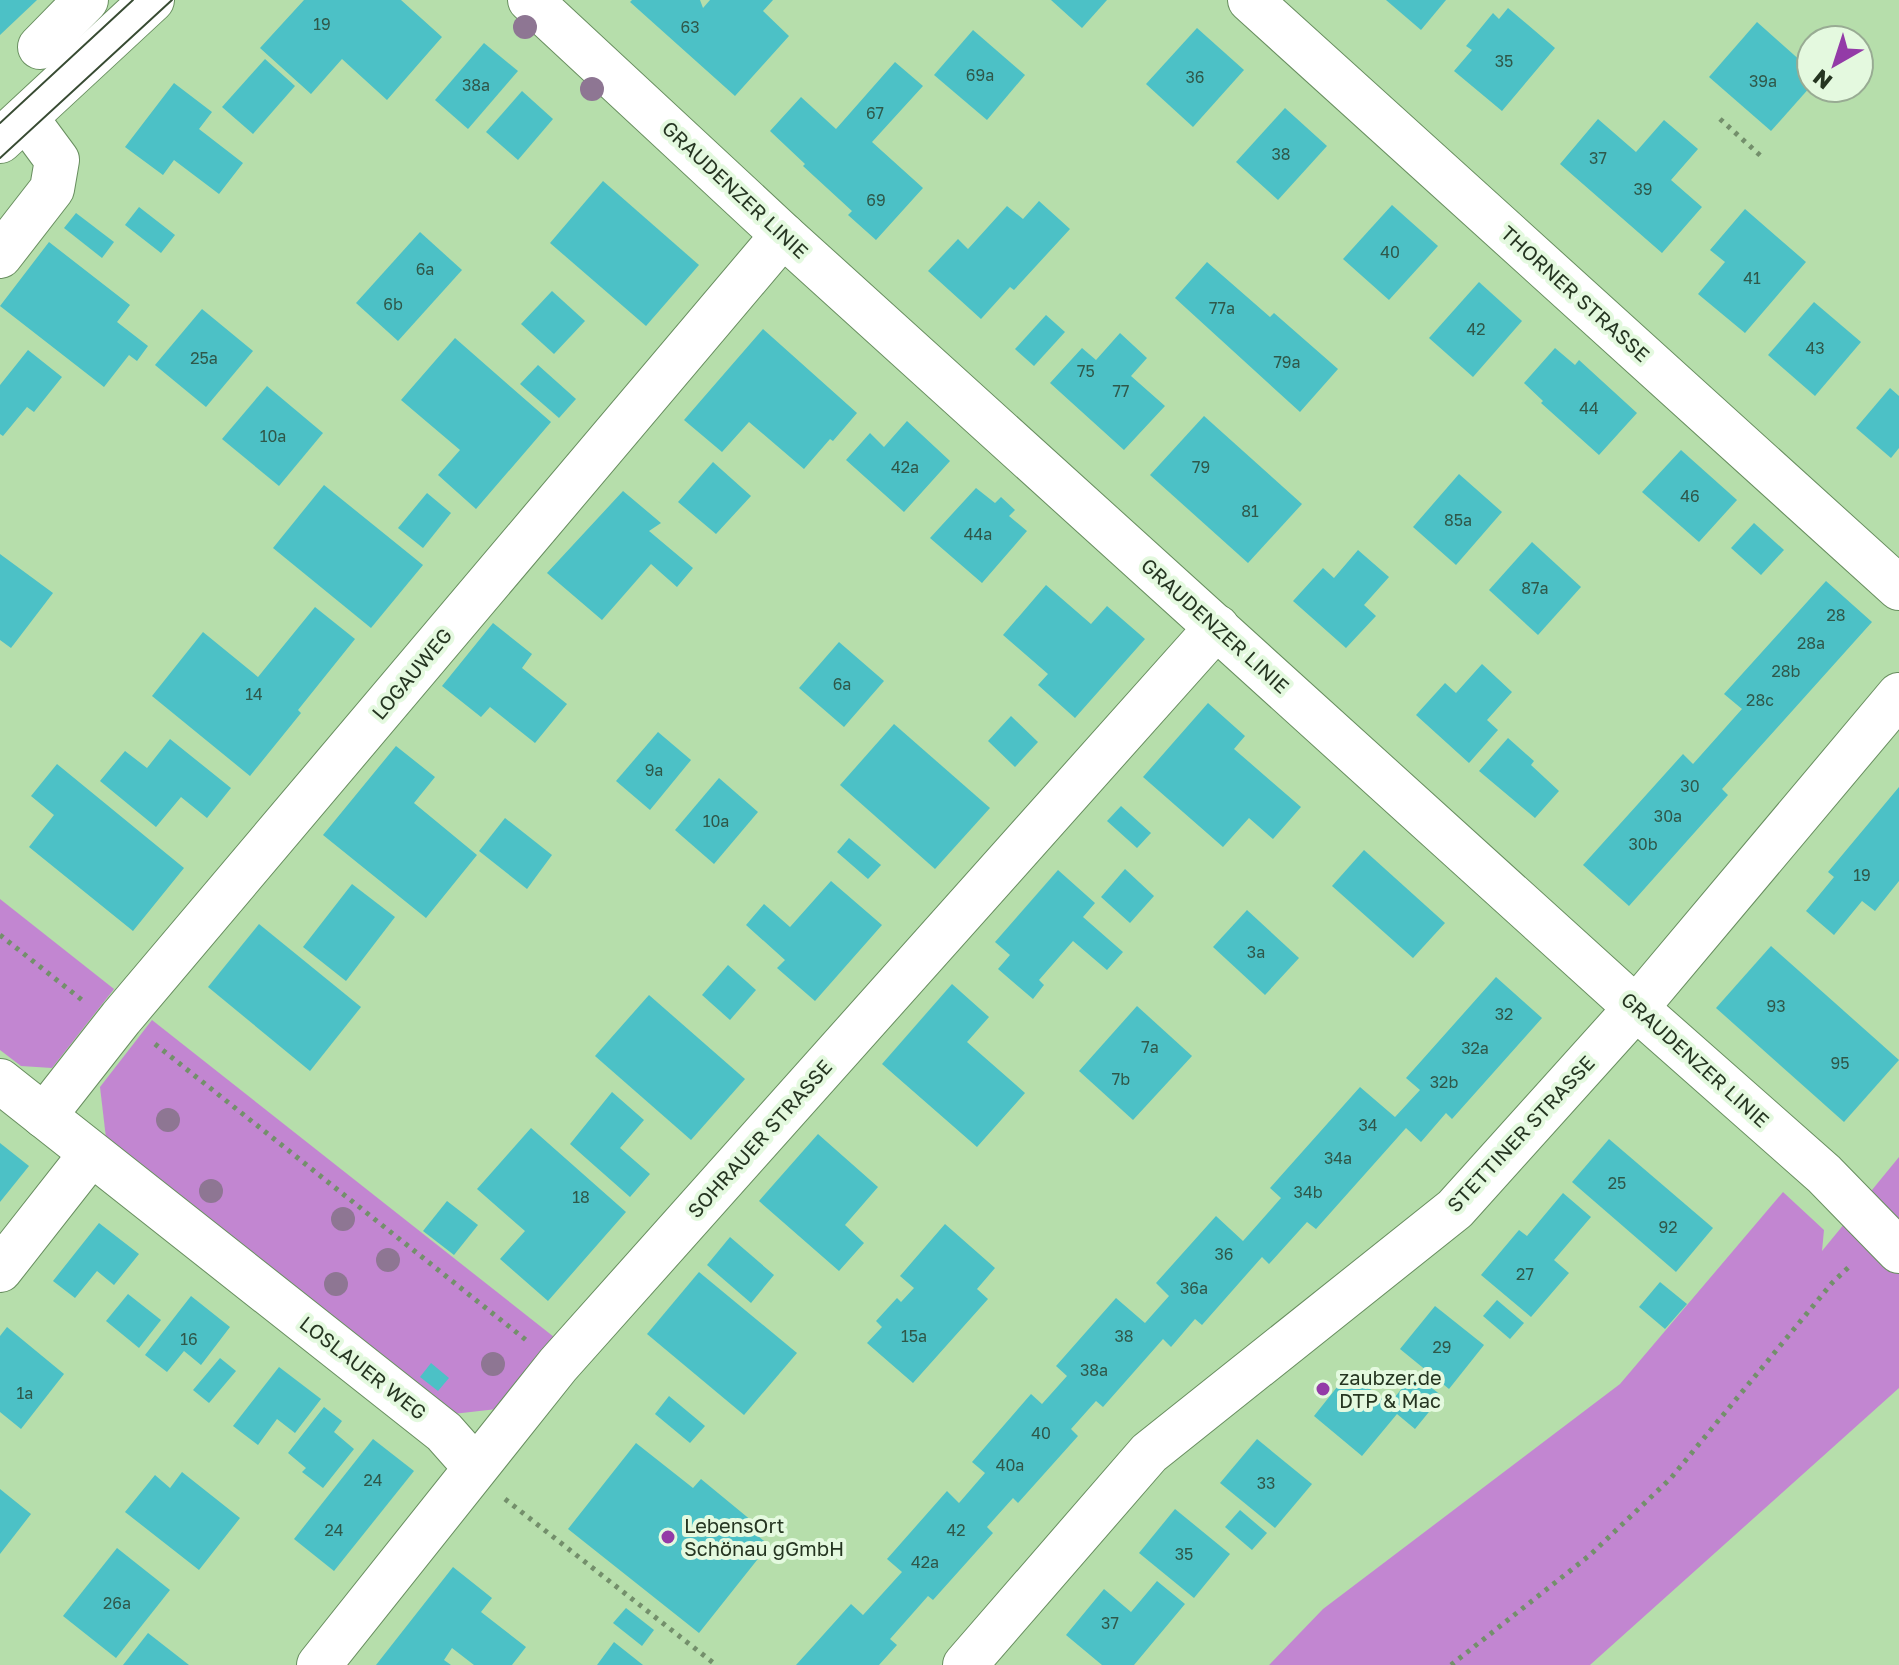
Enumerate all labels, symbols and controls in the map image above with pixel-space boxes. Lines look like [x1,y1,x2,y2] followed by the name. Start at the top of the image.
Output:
[313,14,331,34] house number: 19
[680,17,700,37] house number: 63
[1795,24,1875,104] north arrow
[1495,51,1513,71] house number: 35
[1807,64,1837,96] text: N
[966,65,994,85] house number: 69a
[1185,67,1205,87] house number: 36
[1749,71,1777,91] house number: 39a
[462,75,490,95] house number: 38a
[866,103,884,123] house number: 67
[658,115,814,263] street label: GRAUDENZER LINIE
[1271,144,1291,164] house number: 38
[1589,148,1607,168] house number: 37
[1633,179,1653,199] house number: 39
[866,190,886,210] house number: 69
[1496,220,1655,366] street label: THORNER STRASSE
[1380,242,1400,262] house number: 40
[416,259,434,279] house number: 6a
[1743,268,1761,288] house number: 41
[383,294,403,314] house number: 6b
[1209,298,1235,318] house number: 77a
[1466,319,1486,339] house number: 42
[1805,338,1825,358] house number: 43
[190,348,218,368] house number: 25a
[1273,352,1301,372] house number: 79a
[1077,361,1095,381] house number: 75
[1113,381,1129,401] house number: 77
[1579,398,1599,418] house number: 44
[260,426,286,446] house number: 10a
[891,457,919,477] house number: 42a
[1192,457,1210,477] house number: 79
[1680,486,1700,506] house number: 46
[1241,501,1259,521] house number: 81
[1444,510,1472,530] house number: 85a
[964,524,992,544] house number: 44a
[1137,553,1295,698] street label: GRAUDENZER LINIE
[1521,578,1549,598] house number: 87a
[1826,605,1846,625] house number: 28
[366,623,456,724] street label: LOGAUWEG
[1797,633,1825,653] house number: 28a
[1772,661,1801,681] house number: 28b
[833,674,851,694] house number: 6a
[245,684,263,704] house number: 14
[1746,690,1774,710] house number: 28c
[645,760,663,780] house number: 9a
[1680,776,1700,796] house number: 30
[1654,806,1682,826] house number: 30a
[703,811,729,831] house number: 10a
[1628,834,1658,854] house number: 30b
[1853,865,1871,885] house number: 19
[1247,942,1265,962] house number: 3a
[1617,987,1775,1132] street label: GRAUDENZER LINIE
[1766,996,1786,1016] house number: 93
[1495,1004,1513,1024] house number: 32
[1141,1037,1159,1057] house number: 7a
[1461,1038,1489,1058] house number: 32a
[1442,1050,1599,1216] street label: STETTINER STRASSE
[1831,1053,1849,1073] house number: 95
[682,1054,836,1222] street label: SOHRAUER STRASSE
[1112,1069,1130,1089] house number: 7b
[1430,1072,1458,1092] house number: 32b
[1358,1115,1378,1135] house number: 34
[1324,1148,1352,1168] house number: 34a
[1608,1173,1626,1193] house number: 25
[1294,1182,1323,1202] house number: 34b
[572,1187,590,1207] house number: 18
[1659,1217,1677,1237] house number: 92
[1214,1244,1234,1264] house number: 36
[1516,1264,1534,1284] house number: 27
[1180,1278,1208,1298] house number: 36a
[296,1310,432,1424] street label: LOSLAUER WEG
[901,1326,927,1346] house number: 15a
[1114,1326,1134,1346] house number: 38
[180,1329,198,1349] house number: 16
[1433,1337,1451,1357] house number: 29
[1080,1360,1108,1380] house number: 38a
[1339,1365,1442,1412] place label: zaubzer.de DTP & Mac
[1314,1380,1332,1398] marker: zaubzer.de DTP & Mac
[17,1383,33,1403] house number: 1a
[1031,1423,1051,1443] house number: 40
[996,1455,1024,1475] house number: 40a
[363,1470,383,1490] house number: 24
[1257,1473,1275,1493] house number: 33
[684,1513,844,1560] place label: LebensOrt Schönau gGmbH
[324,1520,344,1540] house number: 24
[946,1520,966,1540] house number: 42
[659,1528,677,1546] marker: LebensOrt Schönau gGmbH
[1175,1544,1193,1564] house number: 35
[911,1552,939,1572] house number: 42a
[103,1593,131,1613] house number: 26a
[1101,1613,1119,1633] house number: 37

